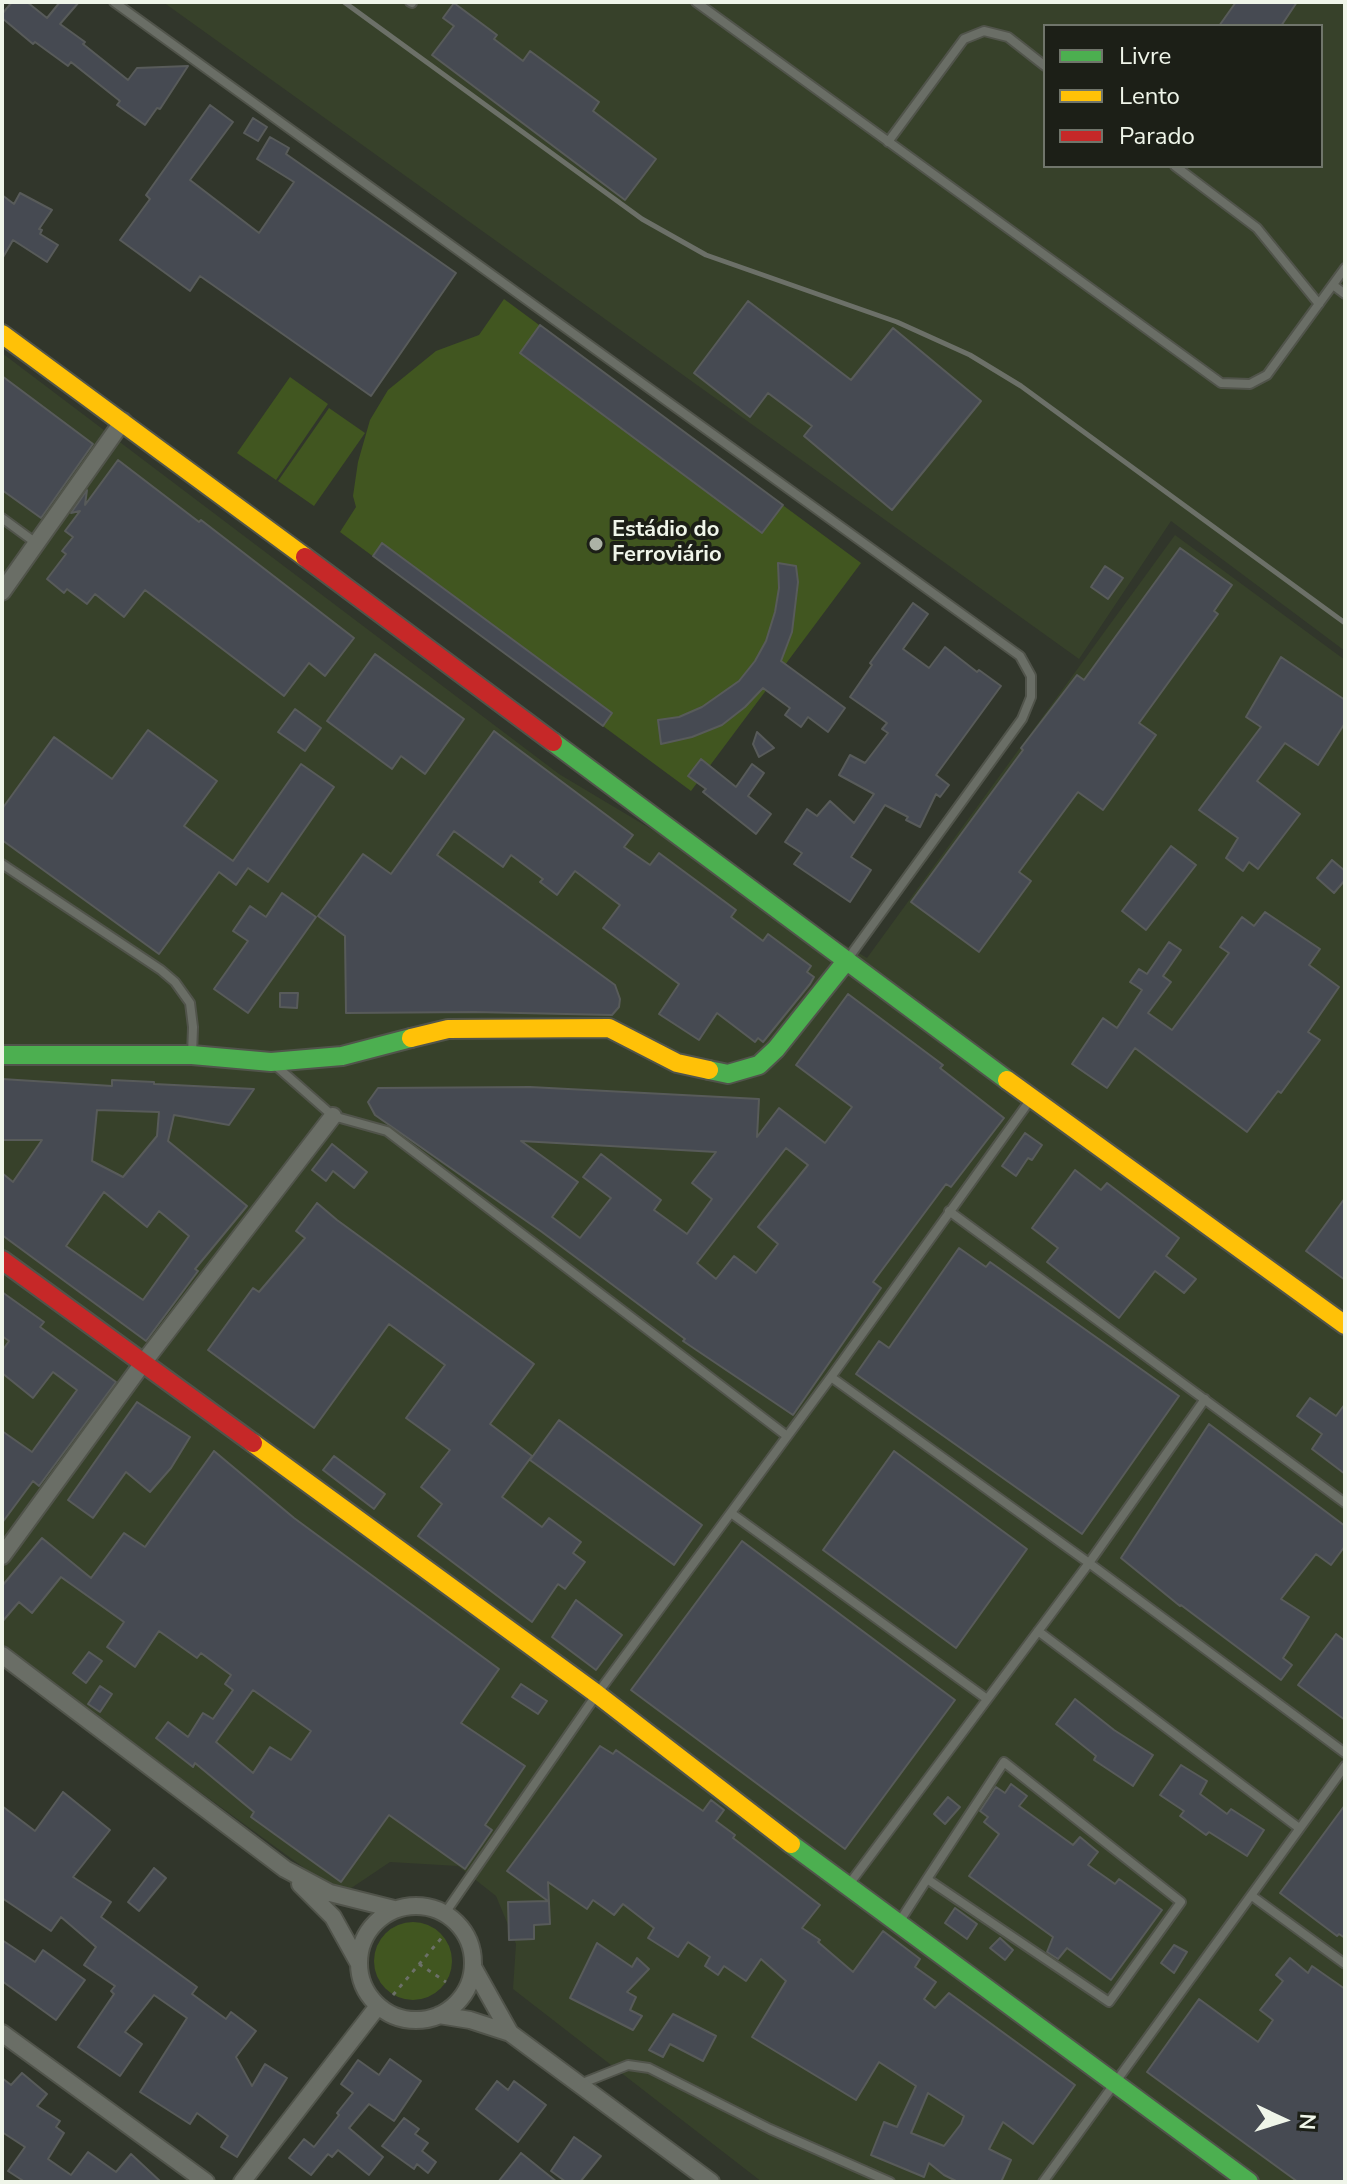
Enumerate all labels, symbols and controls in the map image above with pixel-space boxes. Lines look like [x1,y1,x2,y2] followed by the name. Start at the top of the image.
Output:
[1043,24,1323,168] legend
[1119,40,1171,72] text: Livre
[1119,80,1180,112] text: Lento
[1119,120,1195,152] text: Parado
[612,518,722,570] place label: Estádio do Ferroviário
[587,535,605,553] marker: Estádio do Ferroviário
[1243,2080,1323,2160] north arrow
[1291,2112,1322,2131] text: N

